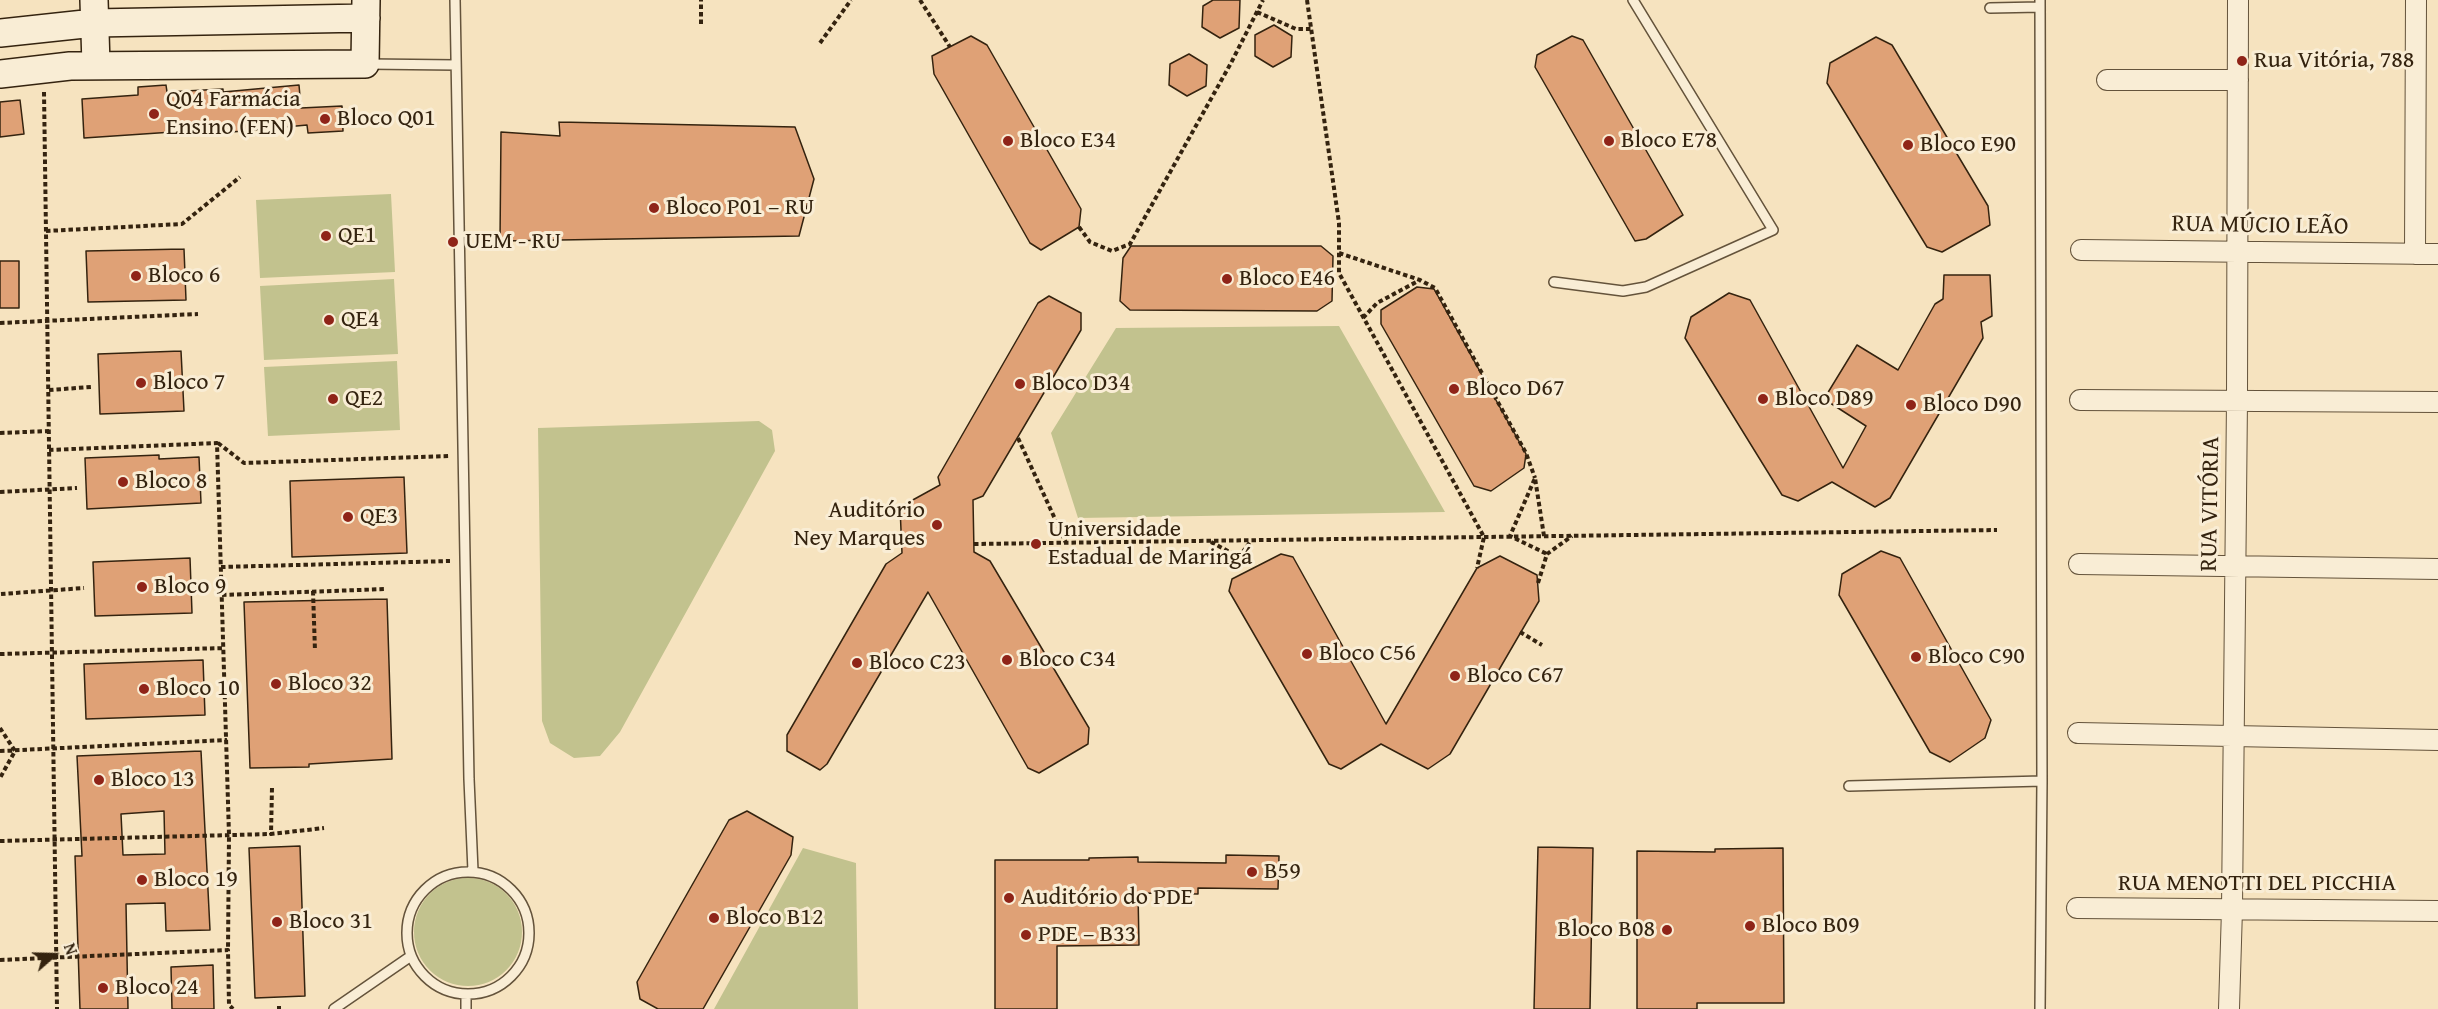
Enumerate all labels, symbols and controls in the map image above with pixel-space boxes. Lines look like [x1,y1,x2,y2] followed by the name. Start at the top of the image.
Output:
[2254,47,2414,75] place label: Rua Vitória, 788
[2235,54,2249,68] marker: Rua Vitória, 788
[166,86,301,142] place label: Q04 Farmácia Ensino (FEN)
[337,105,435,133] place label: Bloco Q01
[147,107,161,121] marker: Q04 Farmácia Ensino (FEN)
[318,112,332,126] marker: Bloco Q01
[1020,127,1116,155] place label: Bloco E34
[1621,127,1717,155] place label: Bloco E78
[1920,131,2016,159] place label: Bloco E90
[1001,134,1015,148] marker: Bloco E34
[1602,134,1616,148] marker: Bloco E78
[1901,138,1915,152] marker: Bloco E90
[666,194,814,222] place label: Bloco P01 – RU
[647,201,661,215] marker: Bloco P01 – RU
[2171,210,2349,242] street label: RUA MÚCIO LEÃO
[338,222,376,250] place label: QE1
[465,228,561,256] place label: UEM - RU
[319,229,333,243] marker: QE1
[446,235,460,249] marker: UEM - RU
[148,262,220,290] place label: Bloco 6
[1239,265,1335,293] place label: Bloco E46
[129,269,143,283] marker: Bloco 6
[1220,272,1234,286] marker: Bloco E46
[341,306,379,334] place label: QE4
[322,313,336,327] marker: QE4
[153,369,225,397] place label: Bloco 7
[1032,370,1130,398] place label: Bloco D34
[1466,375,1564,403] place label: Bloco D67
[134,376,148,390] marker: Bloco 7
[1013,377,1027,391] marker: Bloco D34
[1447,382,1461,396] marker: Bloco D67
[345,385,383,413] place label: QE2
[1775,385,1873,413] place label: Bloco D89
[1923,391,2021,419] place label: Bloco D90
[326,392,340,406] marker: QE2
[1756,392,1770,406] marker: Bloco D89
[1904,398,1918,412] marker: Bloco D90
[2195,436,2227,572] street label: RUA VITÓRIA
[135,468,207,496] place label: Bloco 8
[116,475,130,489] marker: Bloco 8
[794,497,925,553] place label: Auditório Ney Marques
[360,503,398,531] place label: QE3
[341,510,355,524] marker: QE3
[1048,516,1252,572] place label: Universidade Estadual de Maringá
[930,518,944,532] marker: Auditório Ney Marques
[1029,537,1043,551] marker: Universidade Estadual de Maringá
[154,573,226,601] place label: Bloco 9
[135,580,149,594] marker: Bloco 9
[1319,640,1416,668] place label: Bloco C56
[1928,643,2025,671] place label: Bloco C90
[1019,646,1116,674] place label: Bloco C34
[1300,647,1314,661] marker: Bloco C56
[869,649,966,677] place label: Bloco C23
[1909,650,1923,664] marker: Bloco C90
[1000,653,1014,667] marker: Bloco C34
[850,656,864,670] marker: Bloco C23
[1467,662,1564,690] place label: Bloco C67
[1448,669,1462,683] marker: Bloco C67
[288,670,372,698] place label: Bloco 32
[156,675,240,703] place label: Bloco 10
[269,677,283,691] marker: Bloco 32
[137,682,151,696] marker: Bloco 10
[111,766,195,794] place label: Bloco 13
[92,773,106,787] marker: Bloco 13
[1264,858,1301,886] place label: B59
[1245,865,1259,879] marker: B59
[154,866,238,894] place label: Bloco 19
[2118,870,2396,898] street label: RUA MENOTTI DEL PICCHIA
[135,873,149,887] marker: Bloco 19
[1021,884,1193,912] place label: Auditório do PDE
[1002,891,1016,905] marker: Auditório do PDE
[726,904,823,932] place label: Bloco B12
[289,908,373,936] place label: Bloco 31
[707,911,721,925] marker: Bloco B12
[1762,912,1859,940] place label: Bloco B09
[270,915,284,929] marker: Bloco 31
[1558,916,1655,944] place label: Bloco B08
[1743,919,1757,933] marker: Bloco B09
[1038,921,1136,949] place label: PDE – B33
[1660,923,1674,937] marker: Bloco B08
[24,925,84,985] north arrow
[1019,928,1033,942] marker: PDE – B33
[58,940,84,958] text: N
[115,974,199,1002] place label: Bloco 24
[96,981,110,995] marker: Bloco 24

